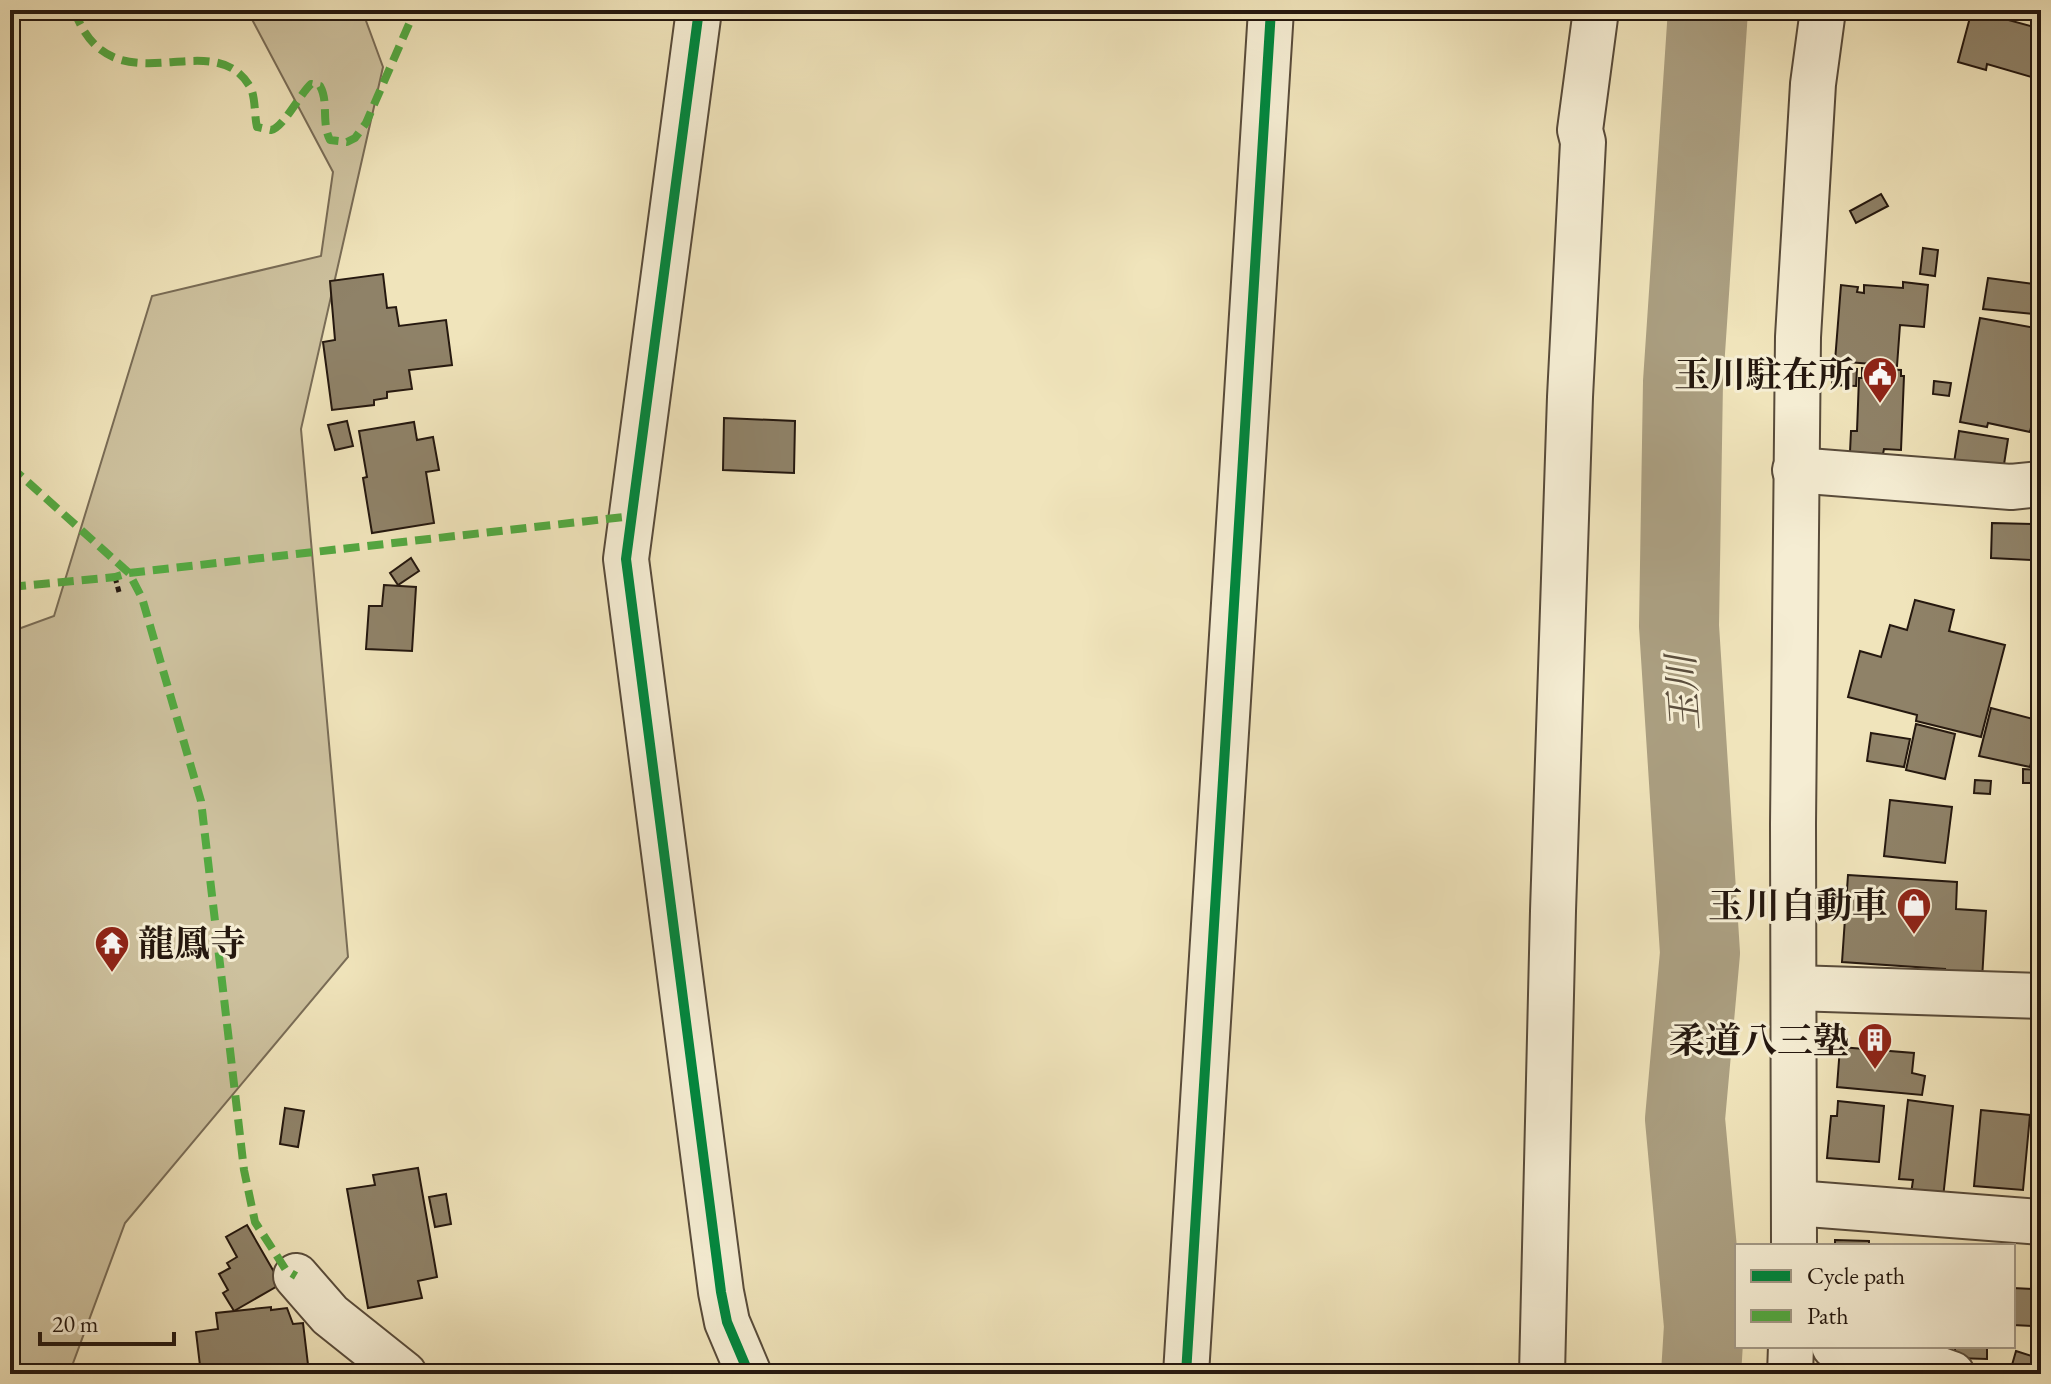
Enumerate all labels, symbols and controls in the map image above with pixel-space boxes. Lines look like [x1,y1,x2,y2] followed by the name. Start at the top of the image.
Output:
[1674,351,1854,398] place label: 玉川駐在所
[1861,355,1899,405] public building icon: 玉川駐在所
[1655,649,1710,733] water label: 玉川
[1708,882,1888,929] place label: 玉川自動車
[1895,886,1933,936] shop icon: 玉川自動車
[138,920,246,967] place label: 龍鳳寺
[93,924,131,974] temple icon: 龍鳳寺
[1669,1017,1849,1064] place label: 柔道八三塾
[1856,1021,1894,1071] building icon: 柔道八三塾
[1735,1244,2015,1348] legend
[1807,1260,1905,1291] text: Cycle path
[40,1296,174,1346] scale bar
[1807,1300,1849,1331] text: Path
[52,1308,99,1339] text: 20 m

